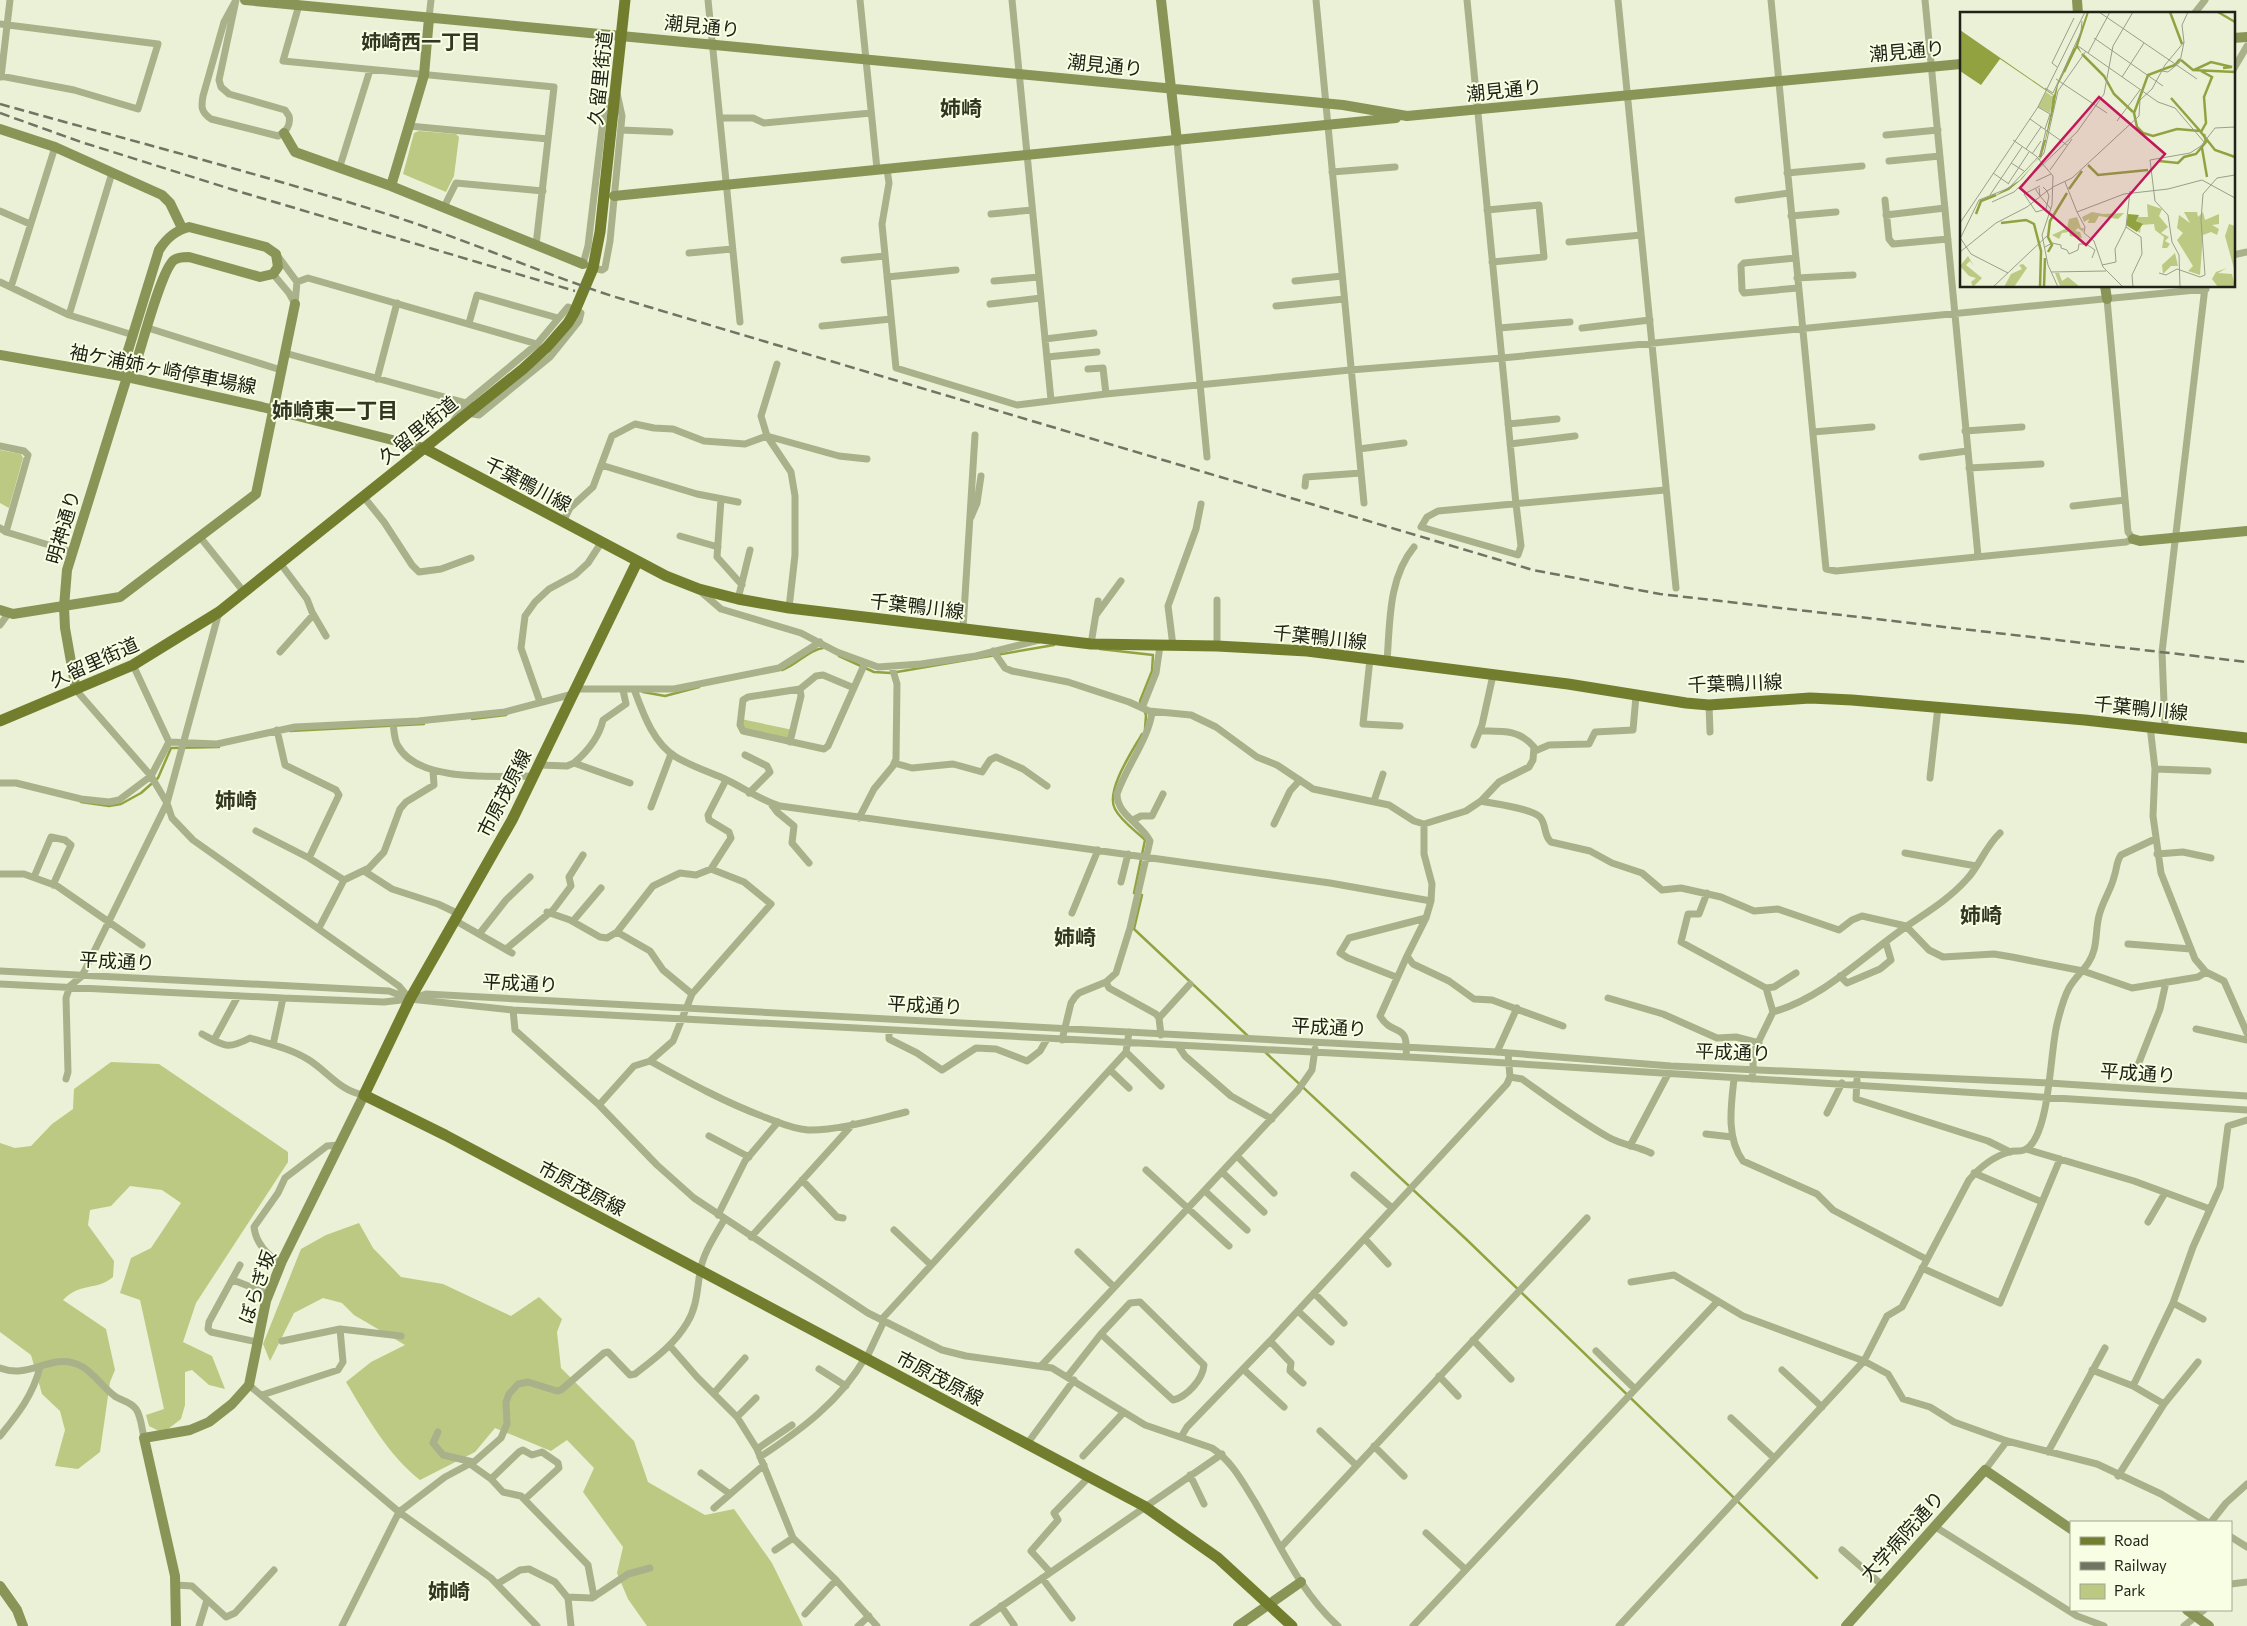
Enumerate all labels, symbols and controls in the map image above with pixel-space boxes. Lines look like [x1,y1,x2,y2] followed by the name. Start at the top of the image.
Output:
[663,10,741,41] street label: 潮見通り
[1960,12,2234,288] inset map
[361,29,481,53] district label: 姉崎西一丁目
[583,29,616,126] street label: 久留里街道
[1868,36,1946,65] street label: 潮見通り
[1066,49,1144,80] street label: 潮見通り
[1465,74,1543,105] street label: 潮見通り
[940,95,982,120] district label: 姉崎
[68,339,259,398] street label: 袖ケ浦姉ヶ崎停車場線
[374,391,462,468] street label: 久留里街道
[272,397,398,422] district label: 姉崎東一丁目
[481,451,576,516] street label: 千葉鴨川線
[41,487,84,567] street label: 明神通り
[869,588,966,623] street label: 千葉鴨川線
[1272,620,1369,653] street label: 千葉鴨川線
[46,632,142,691] street label: 久留里街道
[1687,669,1783,696] street label: 千葉鴨川線
[2093,691,2190,724] street label: 千葉鴨川線
[472,745,535,840] street label: 市原茂原線
[215,787,257,812] district label: 姉崎
[1960,902,2002,927] district label: 姉崎
[1054,924,1096,949] district label: 姉崎
[78,947,156,974] street label: 平成通り
[481,969,559,996] street label: 平成通り
[886,991,964,1018] street label: 平成通り
[1290,1013,1368,1040] street label: 平成通り
[1695,1039,1771,1064] street label: 平成通り
[2099,1058,2177,1087] street label: 平成通り
[535,1155,630,1220] street label: 市原茂原線
[233,1247,280,1327] street label: ぼらぎ坂
[893,1345,988,1410] street label: 市原茂原線
[1855,1486,1948,1586] street label: 大学病院通り
[2070,1521,2232,1611] legend
[2114,1531,2149,1549] text: Road
[2114,1556,2167,1574] text: Railway
[428,1578,470,1603] district label: 姉崎
[2114,1581,2145,1599] text: Park

